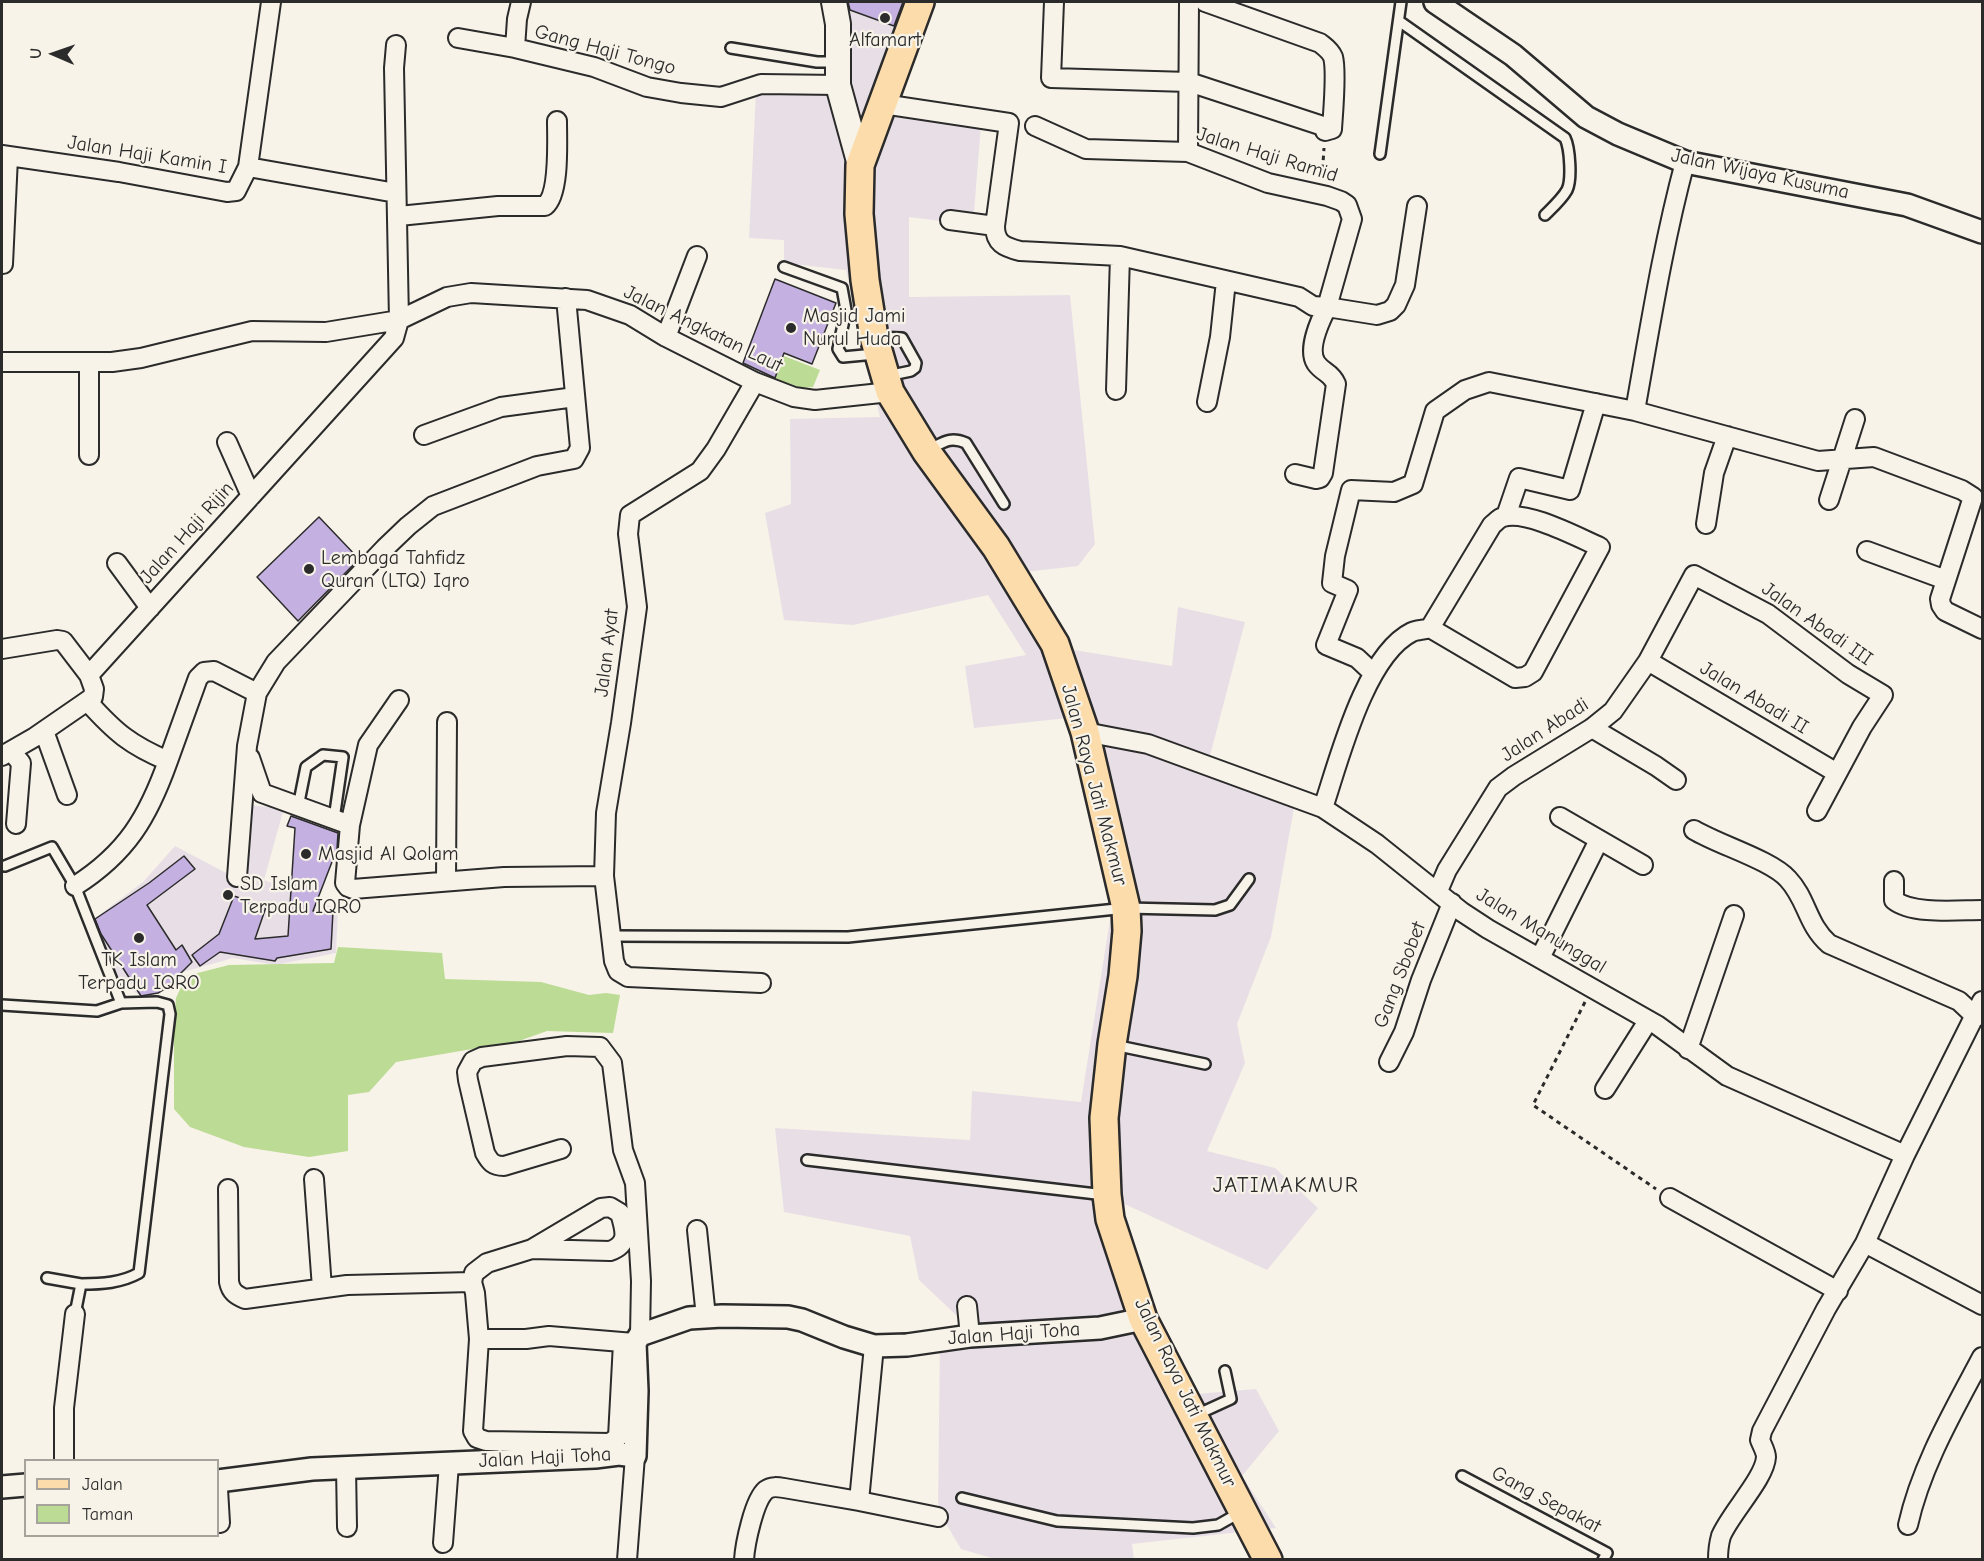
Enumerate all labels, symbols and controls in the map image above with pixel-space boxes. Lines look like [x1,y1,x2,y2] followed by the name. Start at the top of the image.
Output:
[878,11,892,25] marker: Alfamart
[532,20,678,80] street label: Gang Haji Tongo
[24,24,84,84] north arrow
[849,28,921,52] place label: Alfamart
[27,48,45,59] text: U
[1194,122,1340,188] street label: Jalan Haji Ramid
[66,131,228,179] street label: Jalan Haji Kamin I
[1669,143,1851,205] street label: Jalan Wijaya Kusuma
[620,280,786,378] street label: Jalan Angkatan Laut
[803,304,905,351] place label: Masjid Jami Nurul Huda
[784,321,798,335] marker: Masjid Jami Nurul Huda
[135,477,239,589] street label: Jalan Haji Rijin
[321,546,470,593] place label: Lembaga Tahfidz Quran (LTQ) Iqro
[302,562,316,576] marker: Lembaga Tahfidz Quran (LTQ) Iqro
[1757,577,1877,671] street label: Jalan Abadi III
[590,608,624,698] street label: Jalan Ayat
[1696,656,1812,740] street label: Jalan Abadi II
[1056,682,1132,888] street label: Jalan Raya Jati Makmur
[1497,693,1593,767] street label: Jalan Abadi
[318,842,459,866] place label: Masjid Al Qolam
[299,847,313,861] marker: Masjid Al Qolam
[240,872,361,919] place label: SD Islam Terpadu IQRO
[1472,883,1610,979] street label: Jalan Manunggal
[221,888,235,902] marker: SD Islam Terpadu IQRO
[1369,919,1431,1031] street label: Gang Sbobet
[132,931,146,945] marker: TK Islam Terpadu IQRO
[78,948,200,995] place label: TK Islam Terpadu IQRO
[1213,1173,1359,1199] district label: JATIMAKMUR
[1129,1295,1241,1491] street label: Jalan Raya Jati Makmur
[947,1317,1081,1351] street label: Jalan Haji Toha
[478,1443,612,1473] street label: Jalan Haji Toha
[24,1459,219,1537] legend
[1487,1461,1605,1539] street label: Gang Sepakat
[82,1474,123,1495] text: Jalan
[82,1504,133,1525] text: Taman

